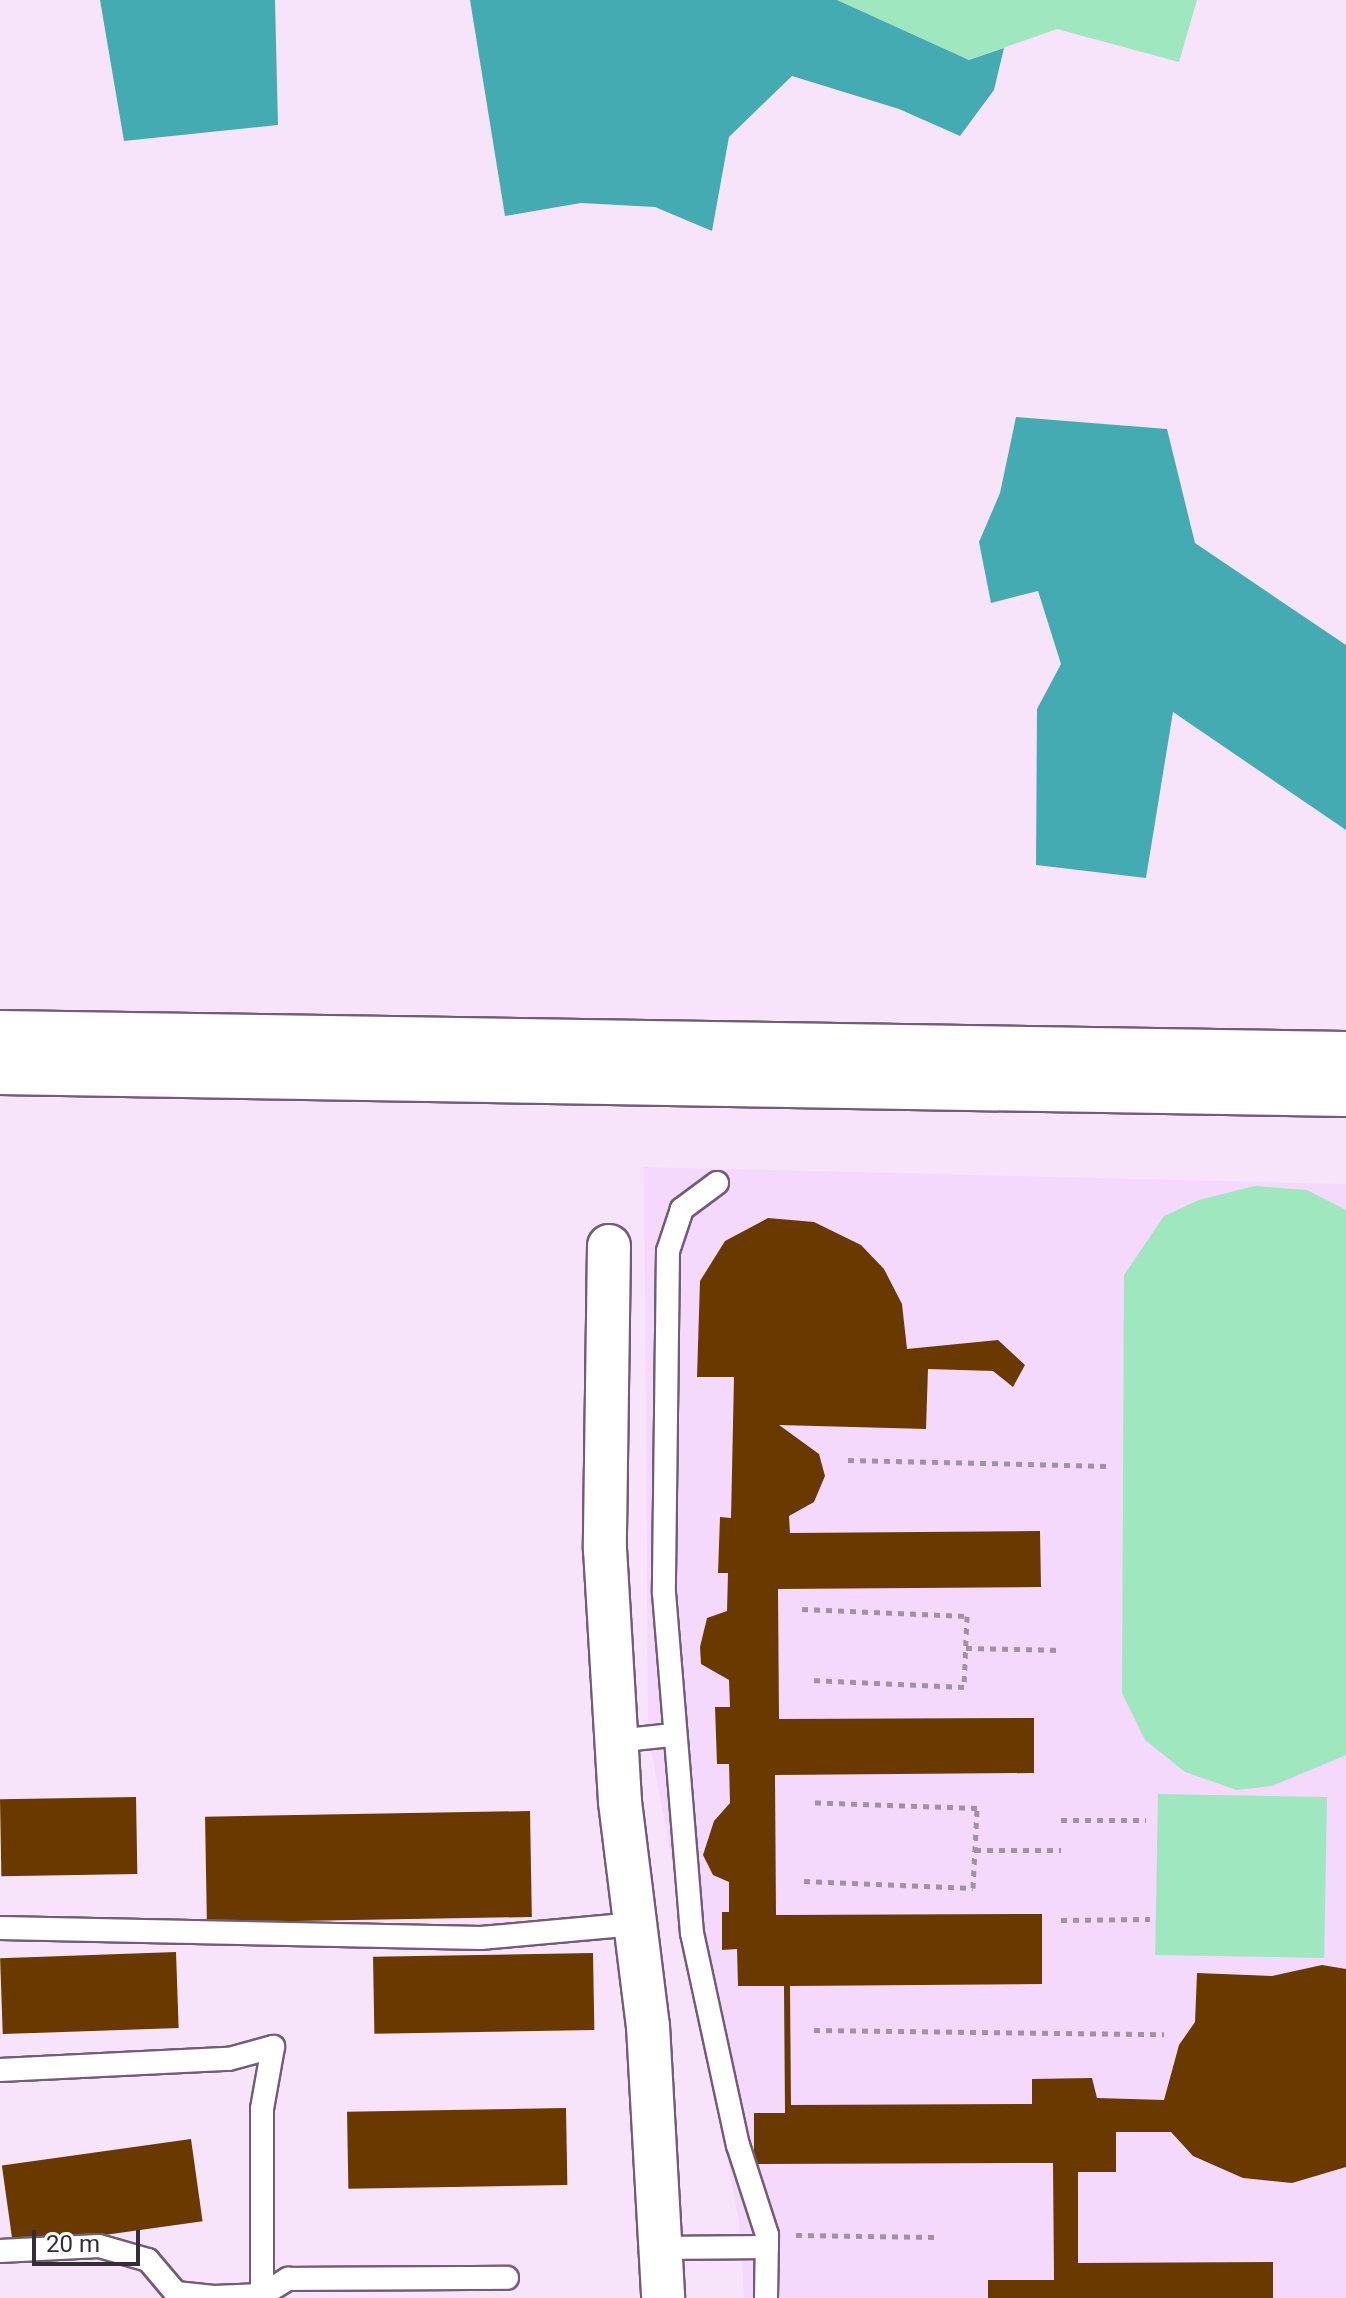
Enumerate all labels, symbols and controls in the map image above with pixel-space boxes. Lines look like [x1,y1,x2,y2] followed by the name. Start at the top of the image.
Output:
[36,2214,144,2264] scale bar
[46,2230,100,2258] text: 20 m

